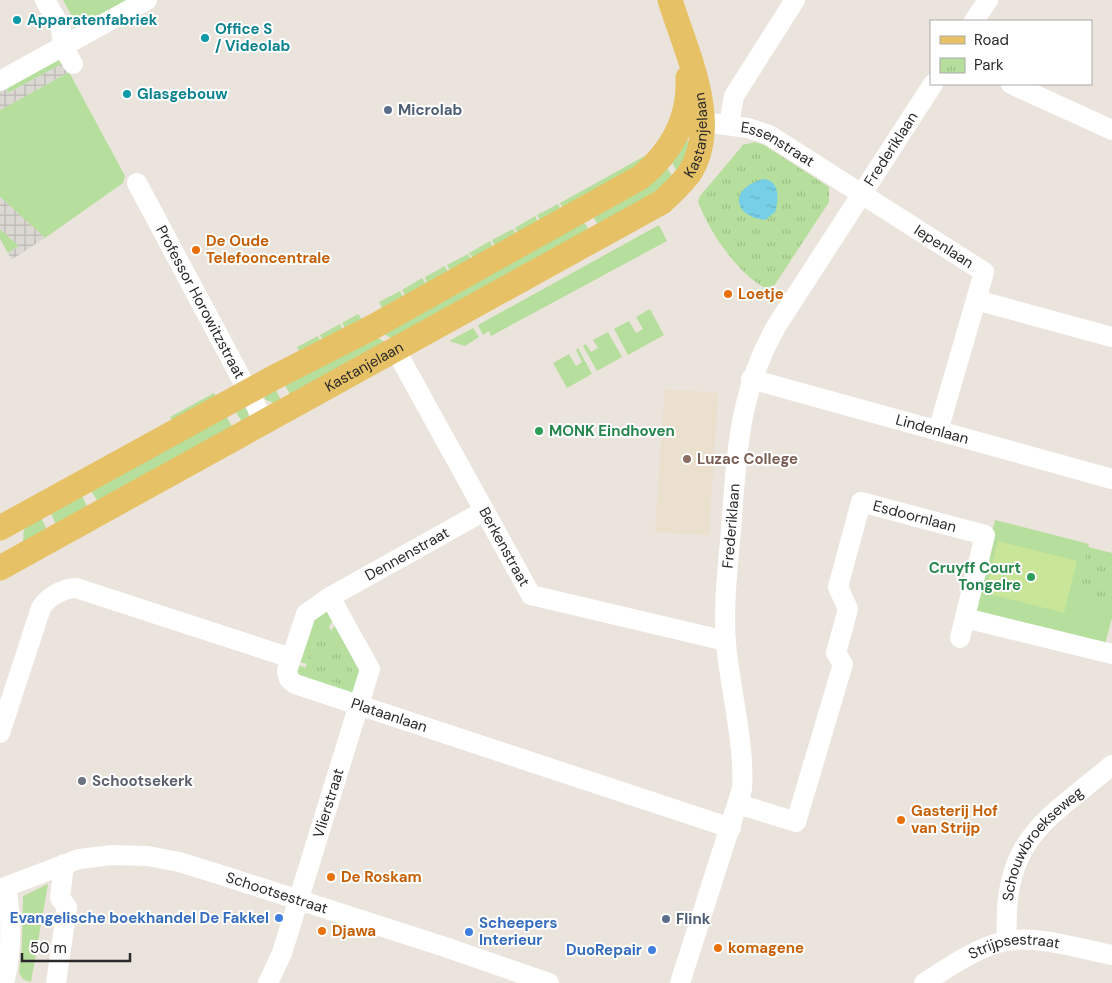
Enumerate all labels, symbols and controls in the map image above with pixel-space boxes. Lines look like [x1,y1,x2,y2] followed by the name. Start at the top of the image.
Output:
[27,10,158,30] place label: Apparatenfabriek
[11,14,23,26] marker: Apparatenfabriek
[215,19,290,56] place label: Office S / Videolab
[930,20,1092,85] legend
[974,30,1009,50] text: Road
[199,32,211,44] marker: Office S / Videolab
[974,55,1004,75] text: Park
[137,84,228,104] place label: Glasgebouw
[121,88,133,100] marker: Glasgebouw
[679,91,712,182] street label: Kastanjelaan
[398,100,462,120] place label: Microlab
[382,104,394,116] marker: Microlab
[860,108,922,190] street label: Frederiklaan
[740,117,818,171] street label: Essenstraat
[910,220,977,273] street label: Iepenlaan
[151,222,250,382] street label: Professor Horowitzstraat
[206,231,330,268] place label: De Oude Telefooncentrale
[190,244,202,256] marker: De Oude Telefooncentrale
[738,284,784,304] place label: Loetje
[722,288,734,300] marker: Loetje
[321,337,407,397] street label: Kastanjelaan
[893,410,971,449] street label: Lindenlaan
[549,421,675,441] place label: MONK Eindhoven
[533,425,545,437] marker: MONK Eindhoven
[697,449,798,469] place label: Luzac College
[681,453,693,465] marker: Luzac College
[718,483,744,569] street label: Frederiklaan
[871,496,959,537] street label: Esdoornlaan
[474,503,534,590] street label: Berkenstraat
[361,522,453,585] street label: Dennenstraat
[929,558,1021,595] place label: Cruyff Court Tongelre
[1025,571,1037,583] marker: Cruyff Court Tongelre
[348,693,430,737] street label: Plataanlaan
[308,766,349,840] street label: Vlierstraat
[92,771,193,791] place label: Schootsekerk
[76,775,88,787] marker: Schootsekerk
[998,782,1087,902] street label: Schouwbroekseweg
[911,801,998,838] place label: Gasterij Hof van Strijp
[895,814,907,826] marker: Gasterij Hof van Strijp
[223,867,331,919] street label: Schootsestraat
[341,867,422,887] place label: De Roskam
[325,871,337,883] marker: De Roskam
[10,908,269,928] place label: Evangelische boekhandel De Fakkel
[676,909,711,929] place label: Flink
[273,912,285,924] marker: Evangelische boekhandel De Fakkel
[479,913,557,950] place label: Scheepers Interieur
[660,913,672,925] marker: Flink
[332,921,376,941] place label: Djawa
[316,925,328,937] marker: Djawa
[463,926,475,938] marker: Scheepers Interieur
[22,930,130,962] scale bar
[965,930,1062,964] street label: Strijpsestraat
[30,938,67,958] text: 50 m
[728,938,804,958] place label: komagene
[566,940,642,960] place label: DuoRepair
[712,942,724,954] marker: komagene
[646,944,658,956] marker: DuoRepair

